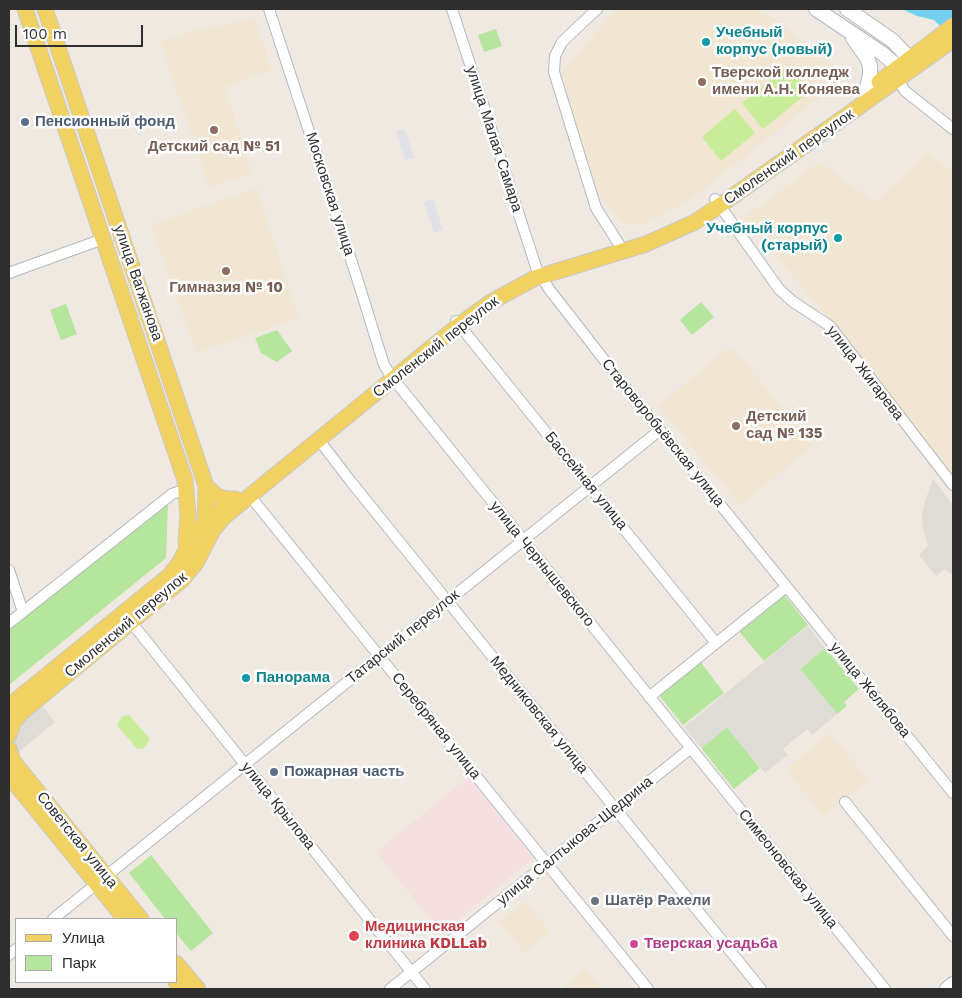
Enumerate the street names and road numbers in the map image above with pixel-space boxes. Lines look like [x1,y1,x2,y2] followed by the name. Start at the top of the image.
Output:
[462,64,526,214] street label: улица Малая Самара
[721,105,857,209] street label: Смоленский переулок
[302,130,358,258] street label: Московская улица
[110,223,166,343] street label: улица Вагжанова
[370,292,502,402] street label: Смоленский переулок
[823,322,907,424] street label: улица Жигарева
[598,355,728,511] street label: Староворобьёвская улица
[541,428,631,534] street label: Бассейная улица
[486,498,598,630] street label: улица Чернышевского
[61,568,191,682] street label: Смоленский переулок
[343,586,463,688] street label: Татарский переулок
[826,639,914,741] street label: улица Желябова
[486,653,592,777] street label: Медниковская улица
[388,669,484,783] street label: Серебряная улица
[237,759,319,853] street label: улица Крылова
[494,773,656,909] street label: улица Салтыкова-Щедрина
[33,788,121,892] street label: Советская улица
[734,806,842,932] street label: Симеоновская улица

